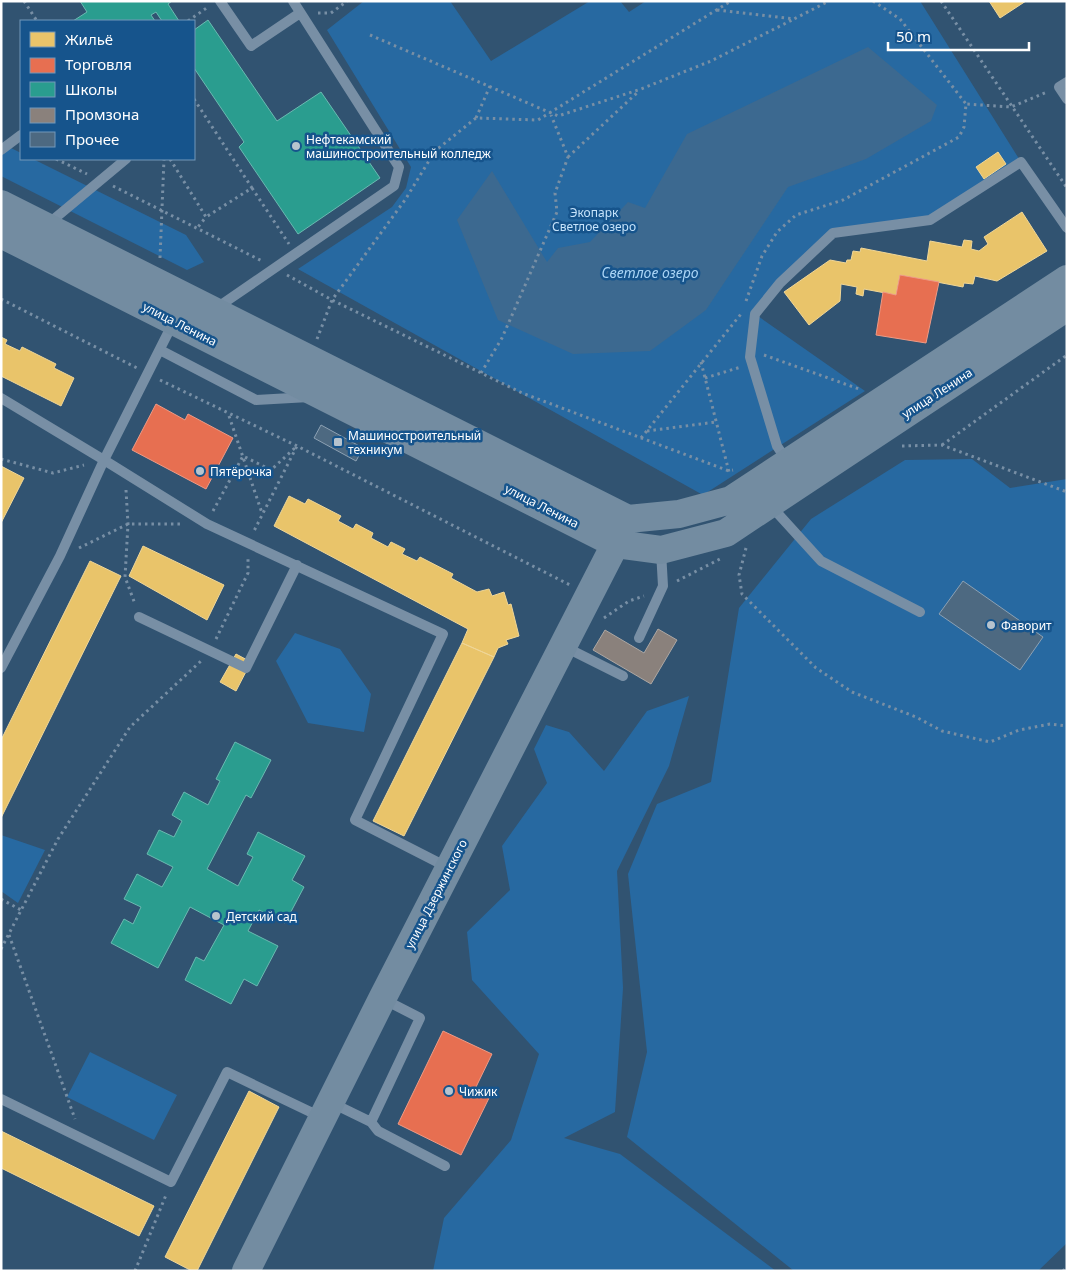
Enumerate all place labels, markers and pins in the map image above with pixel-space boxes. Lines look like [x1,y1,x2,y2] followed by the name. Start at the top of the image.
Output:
[306,131,492,162] place label: Нефтекамский машиностроительный колледж
[290,140,302,152] marker: Нефтекамский машиностроительный колледж
[348,427,481,458] place label: Машиностроительный техникум
[332,436,344,448] marker: Машиностроительный техникум
[210,463,272,480] place label: Пятёрочка
[194,465,206,477] marker: Пятёрочка
[1001,617,1052,634] place label: Фаворит
[985,619,997,631] marker: Фаворит
[226,908,298,925] place label: Детский сад
[210,910,222,922] marker: Детский сад
[459,1083,498,1100] place label: Чижик
[443,1085,455,1097] marker: Чижик

